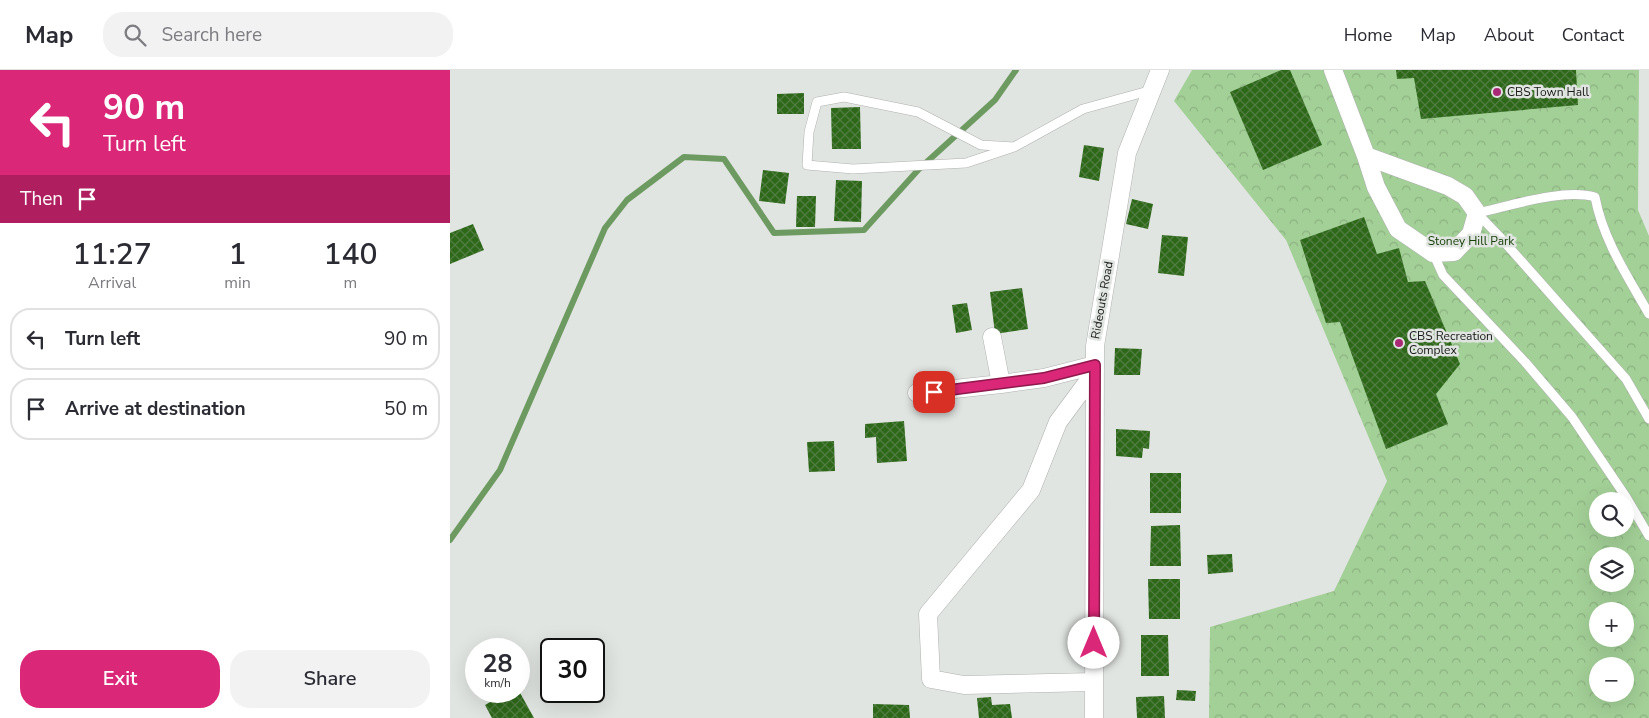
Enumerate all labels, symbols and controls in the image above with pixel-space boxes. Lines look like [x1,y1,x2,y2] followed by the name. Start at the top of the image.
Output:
[103,12,453,57] search box
[25,19,73,51] text: Map
[121,21,149,49] icon: search
[161,22,262,48] text: Search here
[1344,23,1392,47] text: Home
[1420,23,1456,47] text: Map
[1484,23,1534,47] text: About
[1562,23,1624,47] text: Contact
[103,84,185,131] text: 90 m
[1507,84,1590,100] place label: CBS Town Hall
[1491,86,1503,98] marker: CBS Town Hall
[20,90,85,155] icon: left
[103,129,186,159] text: Turn left
[73,185,101,213] icon: arrive
[20,186,63,212] text: Then
[1428,233,1515,249] park label: Stoney Hill Park
[73,234,152,275] text: 11:27
[229,234,247,275] text: 1
[323,234,377,275] text: 140
[1087,260,1117,340] street label: Rideouts Road
[88,272,136,294] text: Arrival
[224,272,251,294] text: min
[344,272,357,294] text: m
[22,325,50,353] icon: left
[65,326,140,352] text: Turn left
[384,326,428,352] text: 90 m
[1409,328,1493,358] place label: CBS Recreation Complex
[1393,337,1405,349] marker: CBS Recreation Complex
[913,371,955,413] pin
[920,378,948,406] icon: arrive
[22,395,50,423] icon: arrive
[65,396,246,422] text: Arrive at destination
[384,396,428,422] text: 50 m
[1589,492,1634,702] map controls
[1589,492,1634,537] button: search
[1589,547,1634,592] button: layers
[1589,602,1634,647] button: +
[1067,616,1119,668] position arrow
[540,638,605,703] speed limit sign: 30
[482,647,513,681] text: 28
[20,650,220,708] button: Exit
[230,650,430,708] button: Share
[1589,657,1634,702] button: −
[484,675,511,691] text: km/h

